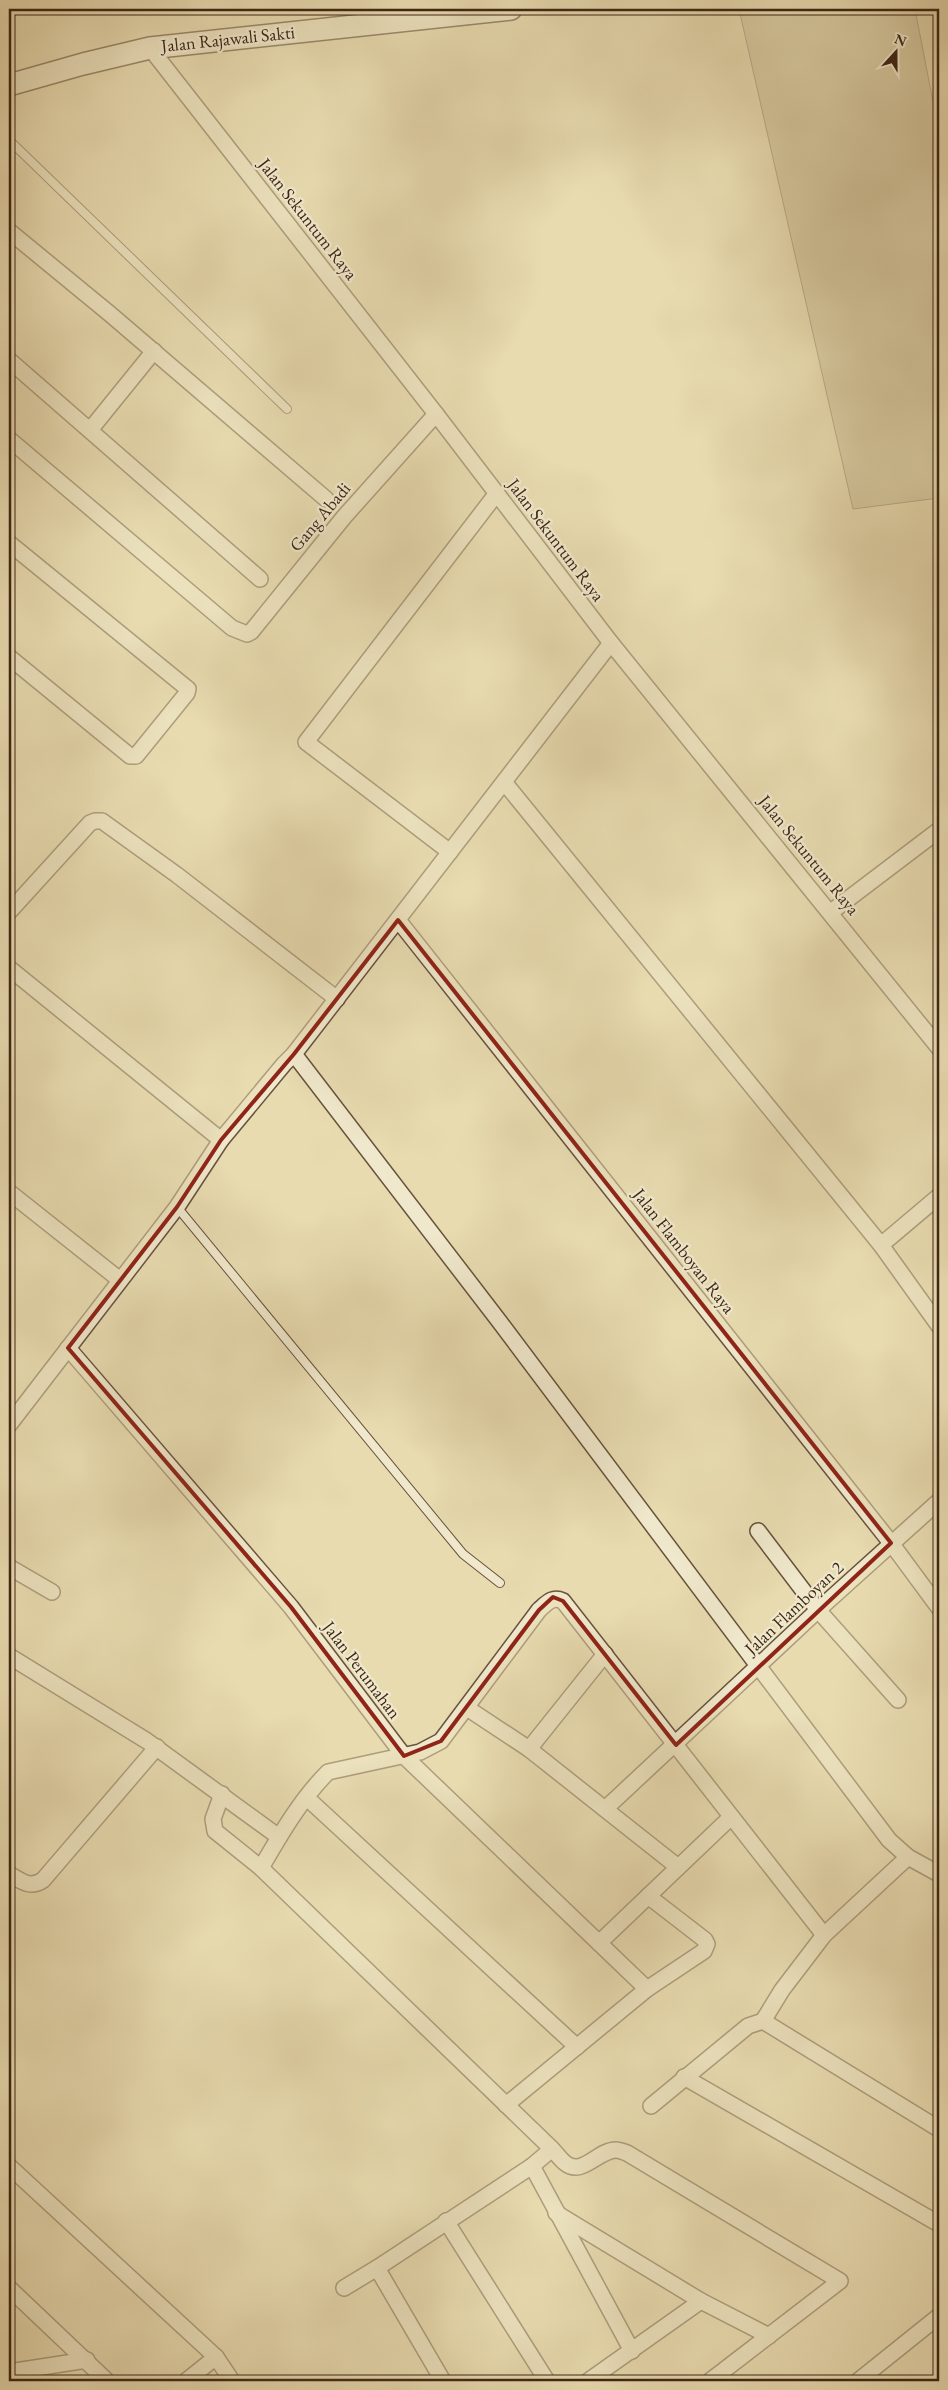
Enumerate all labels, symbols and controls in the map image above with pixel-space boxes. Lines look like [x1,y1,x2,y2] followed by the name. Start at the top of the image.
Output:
[158,20,296,57] street label: Jalan Rajawali Sakti
[870,28,920,78] north arrow
[892,29,910,51] text: N
[253,152,364,285] street label: Jalan Sekuntum Raya
[501,472,611,606] street label: Jalan Sekuntum Raya
[284,477,356,556] street label: Gang Abadi
[753,788,865,920] street label: Jalan Sekuntum Raya
[627,1182,741,1319] street label: Jalan Flamboyan Raya
[738,1556,848,1661] street label: Jalan Flamboyan 2
[317,1615,407,1724] street label: Jalan Perumahan

